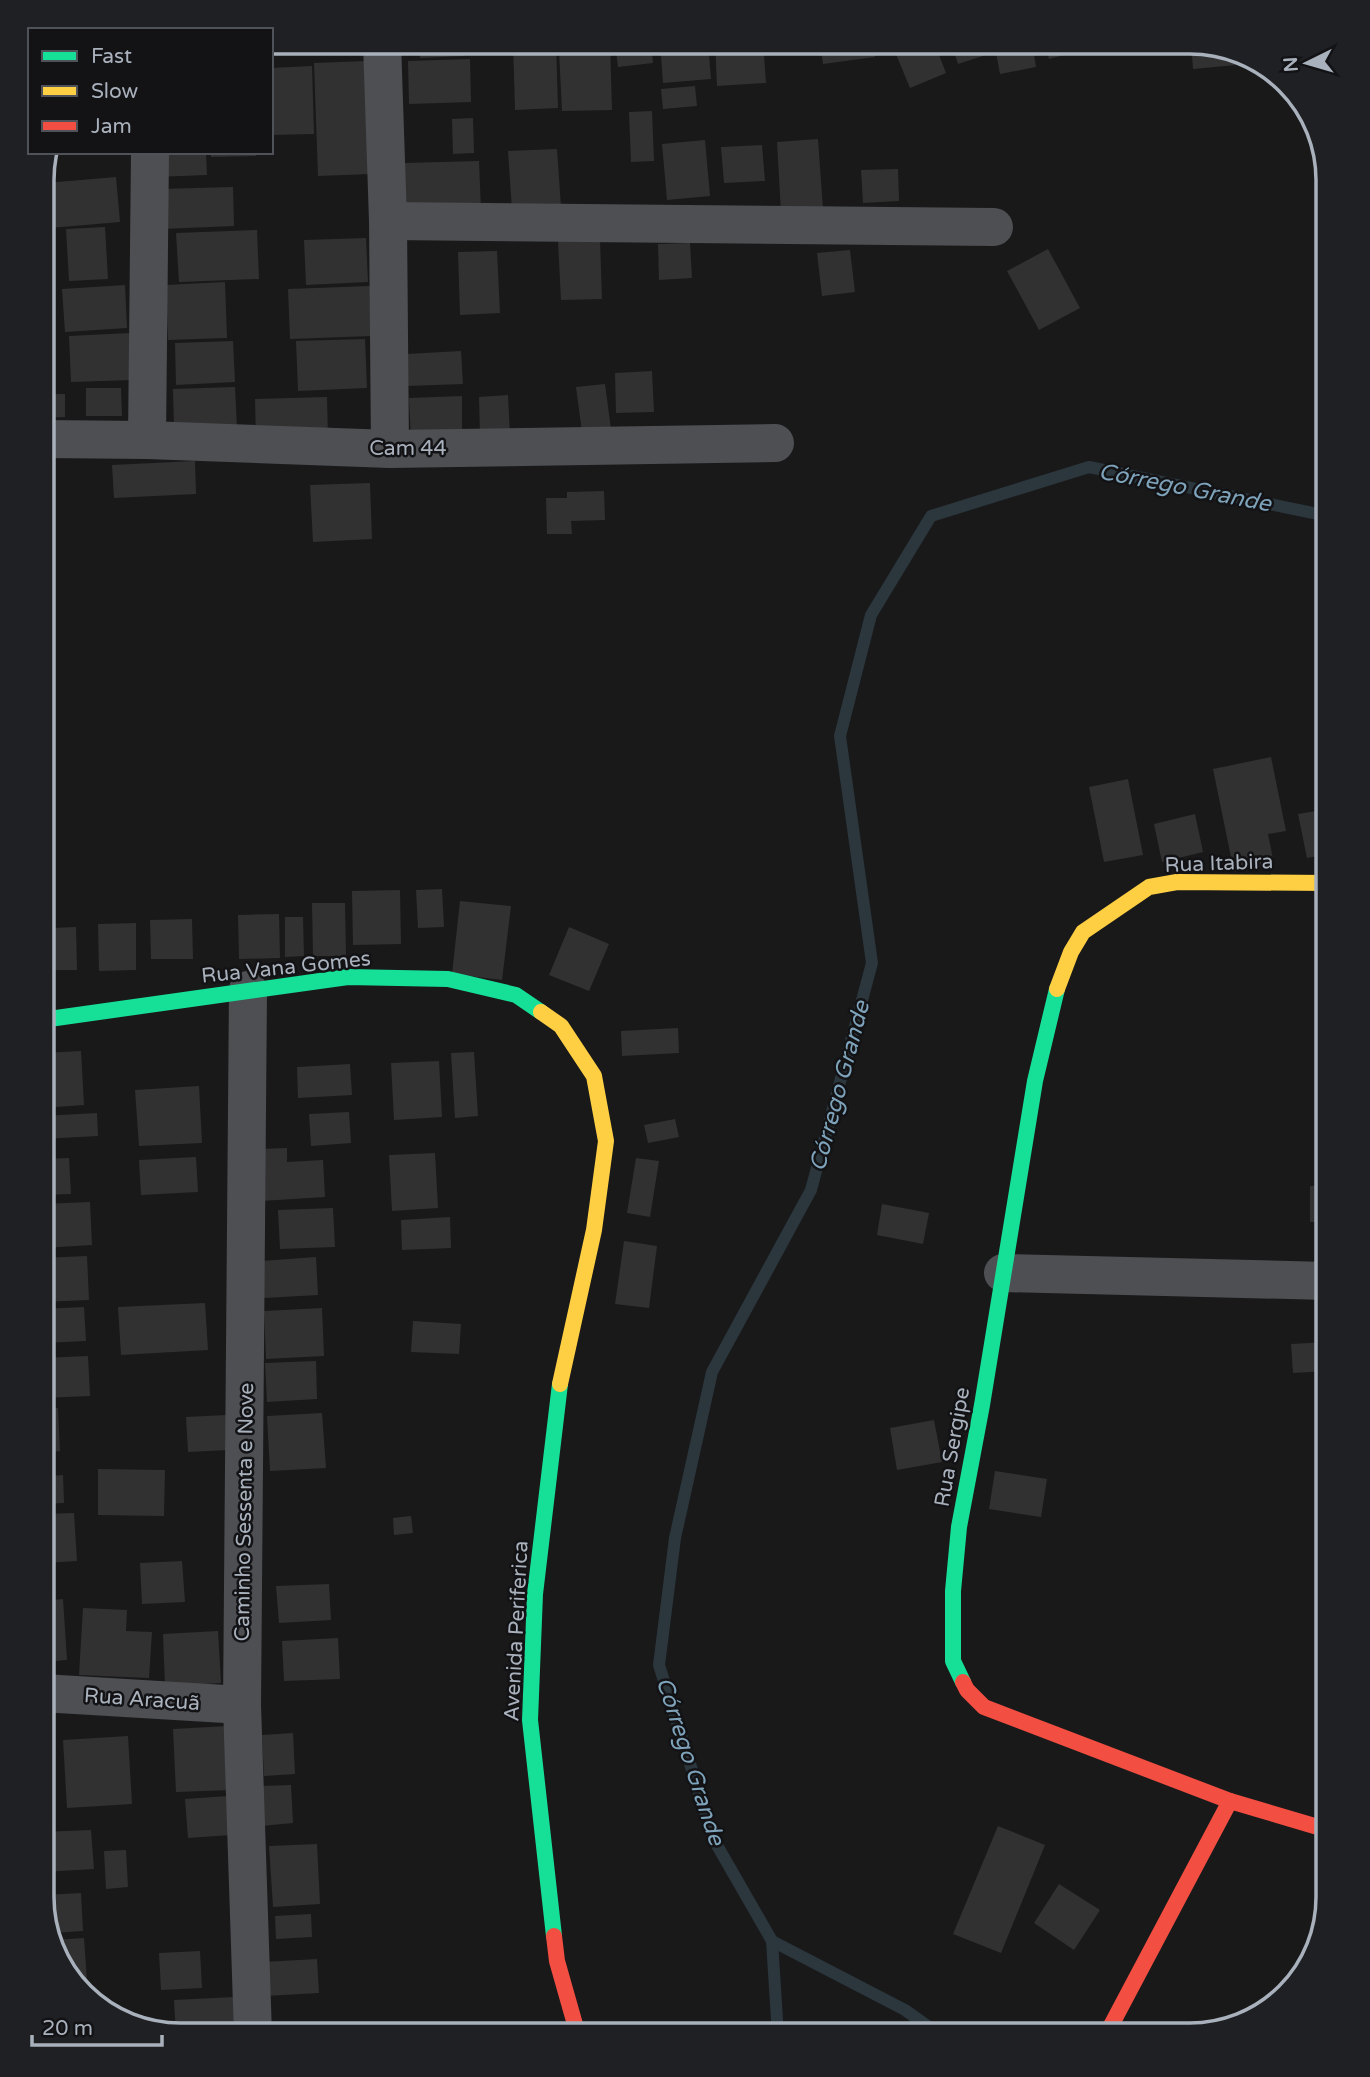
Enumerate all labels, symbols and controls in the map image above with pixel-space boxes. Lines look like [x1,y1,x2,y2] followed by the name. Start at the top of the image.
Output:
[28,28,273,154] legend
[1272,28,1342,98] north arrow
[91,44,132,69] text: Fast
[1279,56,1303,73] text: N
[91,79,139,104] text: Slow
[91,114,132,139] text: Jam
[369,436,447,461] street label: Cam 44
[1096,458,1275,519] water label: Córrego Grande
[1164,849,1274,878] street label: Rua Itabira
[200,946,372,989] street label: Rua Vana Gomes
[804,996,877,1174] water label: Córrego Grande
[230,1382,259,1642] street label: Caminho Sessenta e Nove
[930,1385,975,1509] street label: Rua Sergipe
[499,1540,534,1722] street label: Avenida Periferica
[650,1674,731,1851] water label: Córrego Grande
[83,1683,201,1716] street label: Rua Aracuã
[32,2004,161,2048] scale bar
[42,2016,93,2041] text: 20 m

